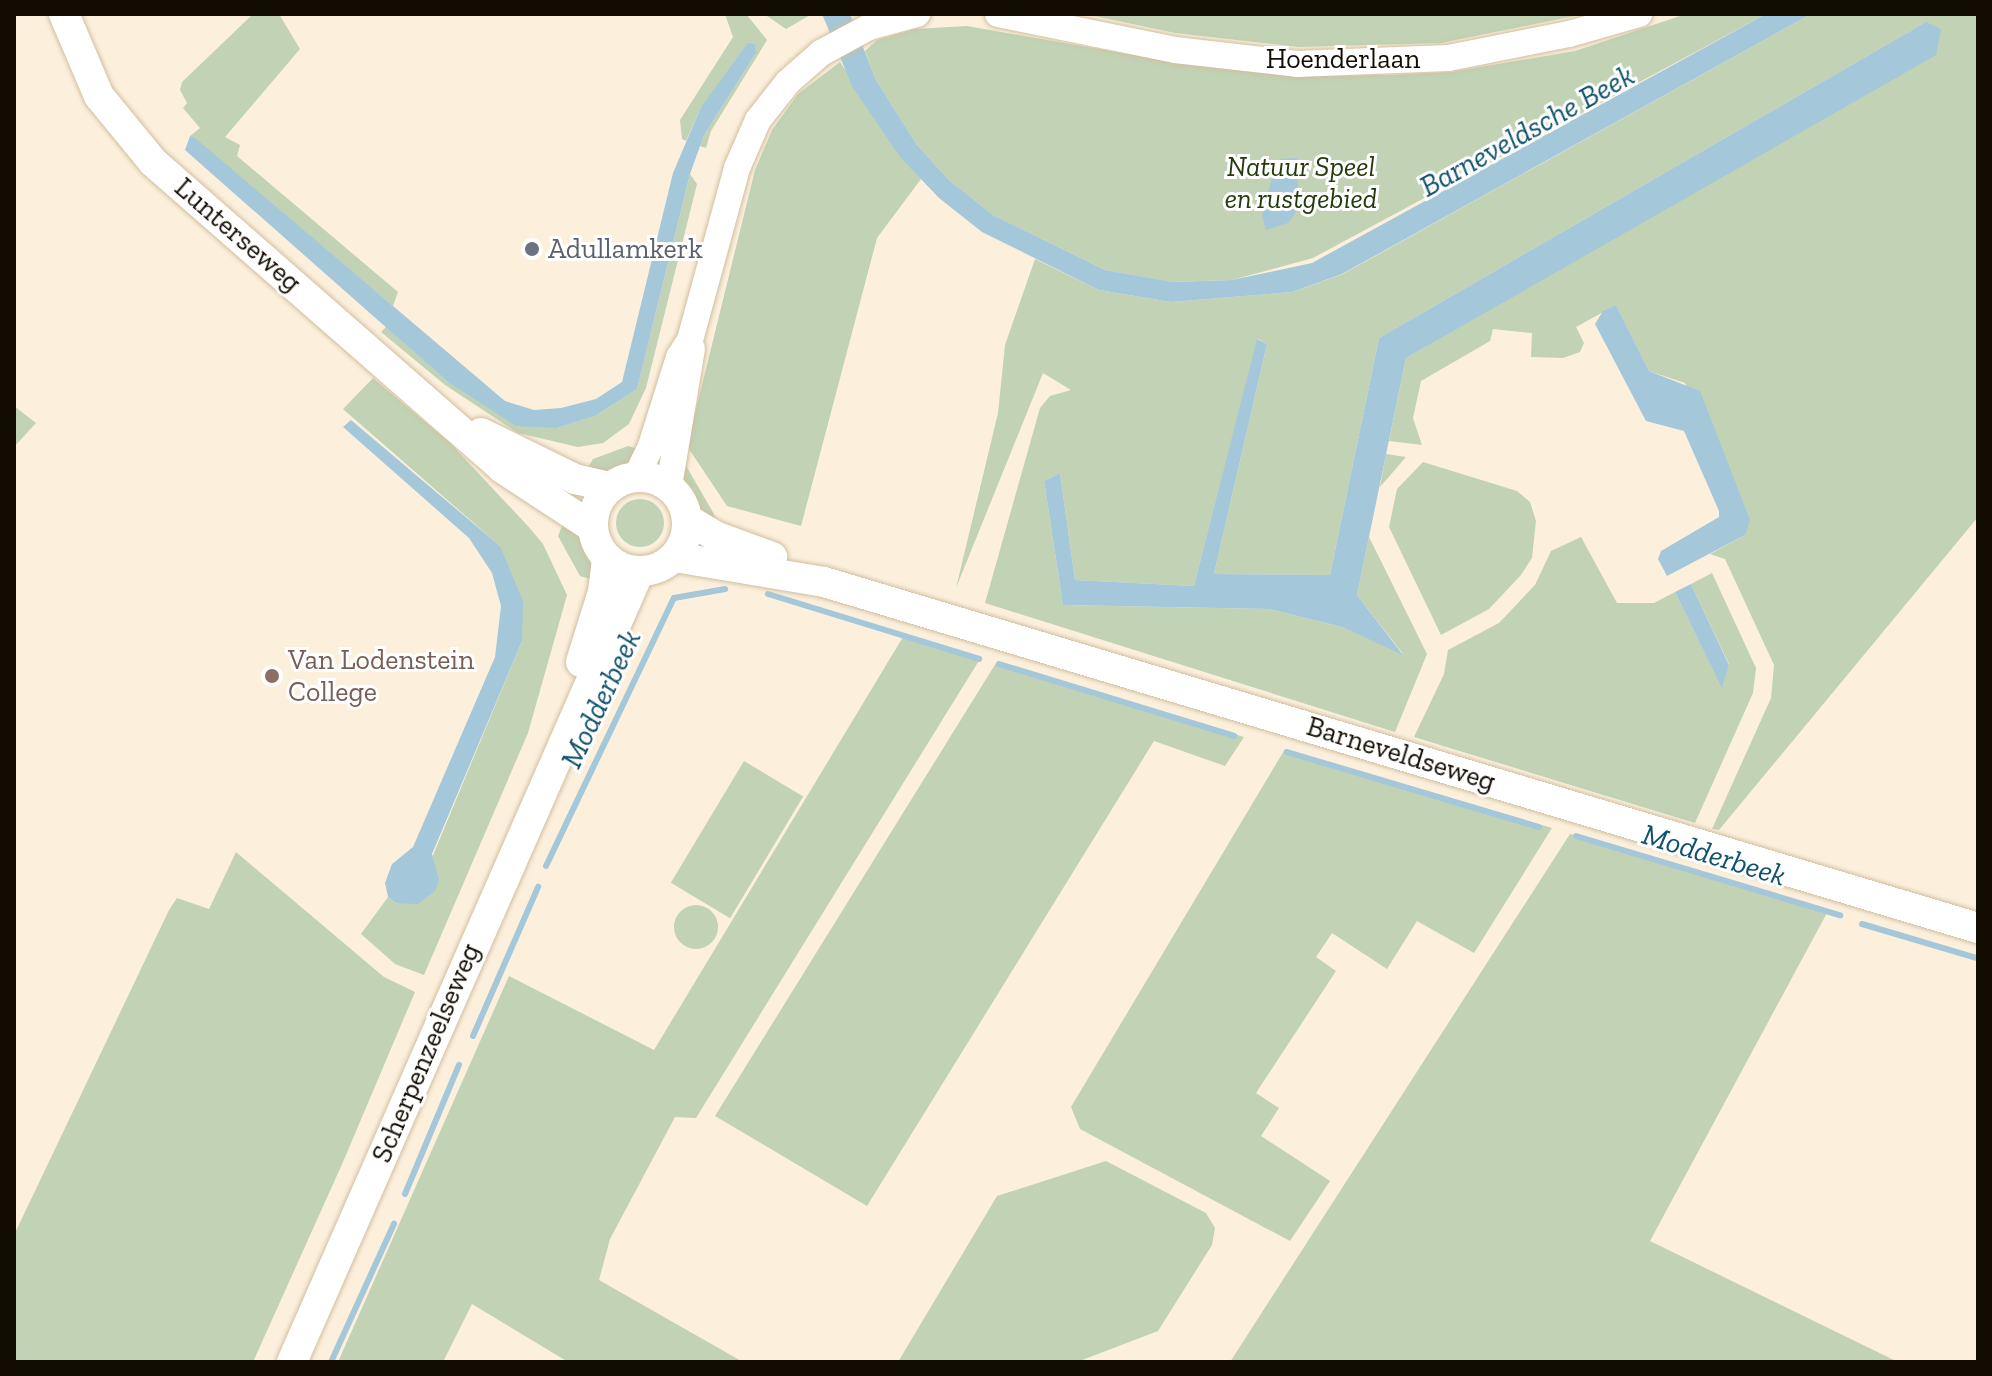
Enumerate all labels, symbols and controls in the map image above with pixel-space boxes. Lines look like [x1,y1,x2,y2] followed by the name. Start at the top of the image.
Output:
[1266,42,1420,76] street label: Hoenderlaan
[1414,57,1640,205] water label: Barneveldsche Beek
[1225,150,1377,216] park label: Natuur Speel en rustgebied
[168,171,308,299] street label: Lunterseweg
[548,232,703,266] place label: Adullamkerk
[523,240,541,258] marker: Adullamkerk
[553,624,649,774] water label: Modderbeek
[288,643,474,709] place label: Van Lodenstein College
[263,667,281,685] marker: Van Lodenstein College
[1303,709,1499,799] street label: Barneveldseweg
[1638,816,1790,894] water label: Modderbeek
[365,938,487,1168] street label: Scherpenzeelseweg

